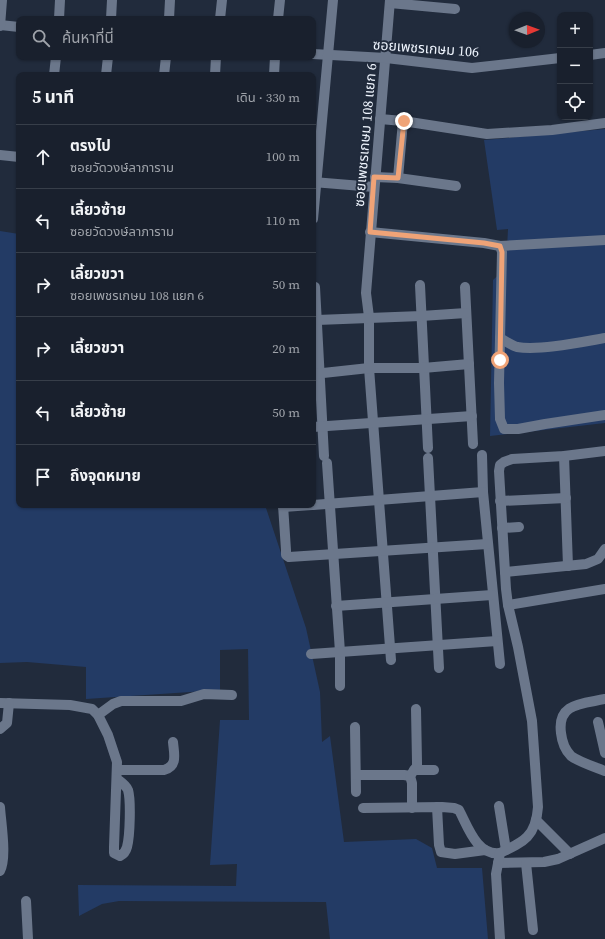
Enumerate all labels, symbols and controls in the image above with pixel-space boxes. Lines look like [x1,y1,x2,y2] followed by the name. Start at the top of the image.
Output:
[509,12,545,48] north arrow
[557,12,593,120] map controls
[557,12,593,48] button: +
[16,16,316,60] search box
[30,27,52,49] icon: search
[62,27,114,48] text: ค้นหาที่นี่
[372,34,480,62] street label: ซอยเพชรเกษม 106
[557,48,593,84] button: −
[349,62,381,208] street label: ซอยเพชรเกษม 108 แยก 6
[557,84,593,120] button: locate
[32,85,74,109] text: 5 นาที
[236,89,300,106] text: เดิน · 330 m
[395,112,413,130] route end
[70,135,111,156] text: ตรงไป
[32,146,54,168] icon: ahead
[266,148,300,165] text: 100 m
[70,159,174,176] text: ซอยวัดวงษ์ลาภาราม
[70,199,126,220] text: เลี้ยวซ้าย
[32,210,54,232] icon: left
[266,212,300,229] text: 110 m
[70,223,174,240] text: ซอยวัดวงษ์ลาภาราม
[70,263,124,284] text: เลี้ยวขวา
[32,274,54,296] icon: right
[272,276,300,293] text: 50 m
[70,287,204,304] text: ซอยเพชรเกษม 108 แยก 6
[70,337,124,358] text: เลี้ยวขวา
[32,338,54,360] icon: right
[272,340,300,357] text: 20 m
[491,351,509,369] route start
[70,401,126,422] text: เลี้ยวซ้าย
[32,402,54,424] icon: left
[272,404,300,421] text: 50 m
[70,465,141,486] text: ถึงจุดหมาย
[32,466,54,488] icon: arrive

